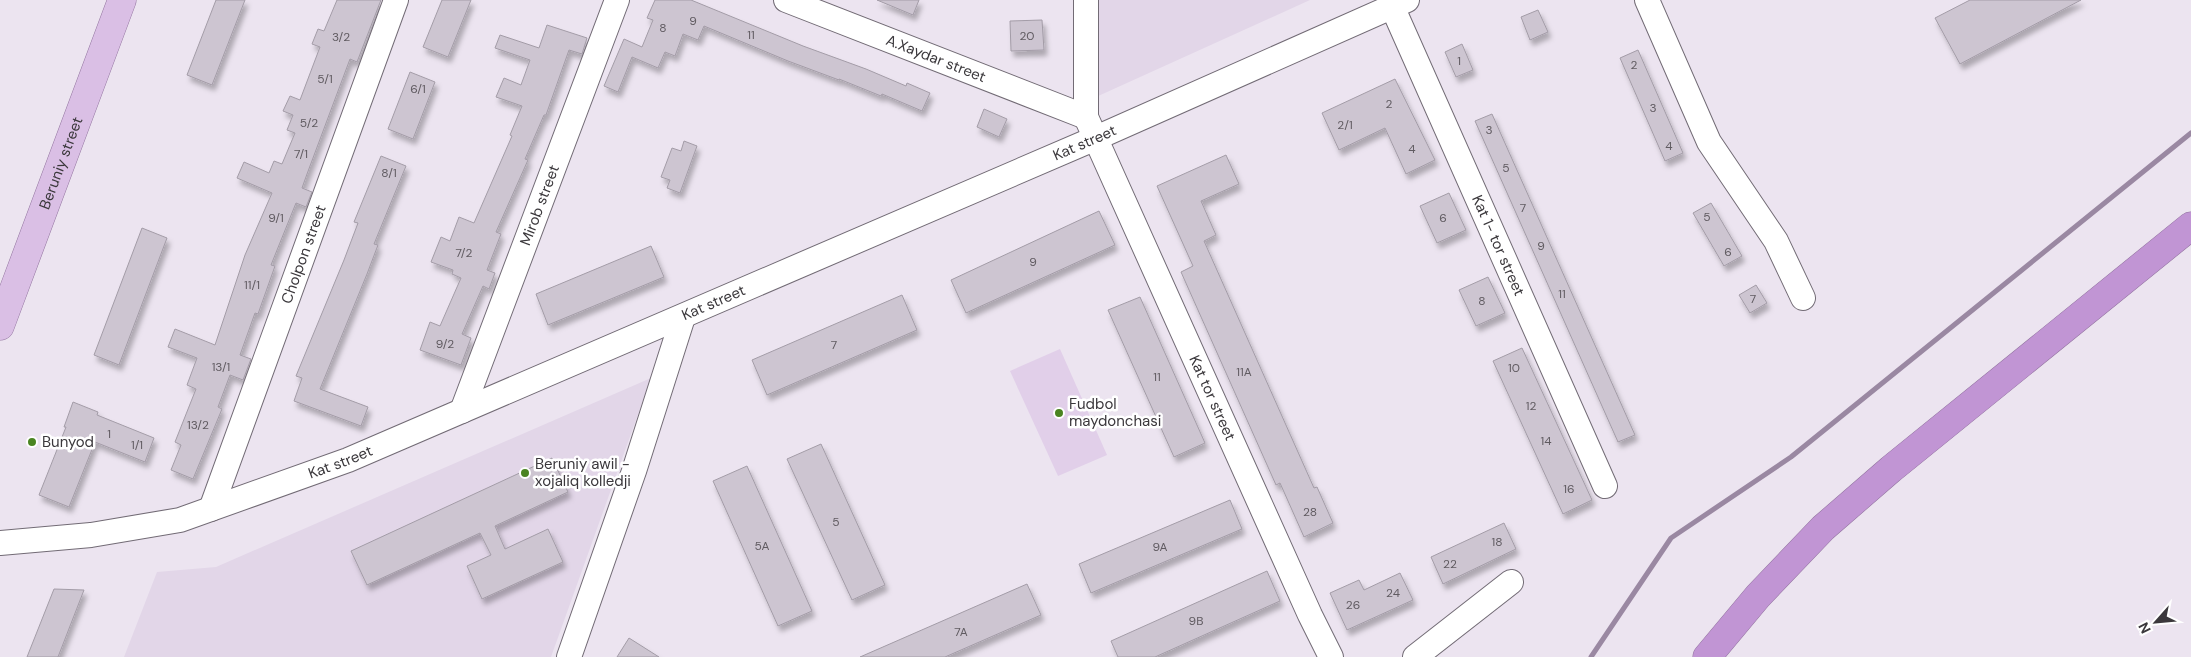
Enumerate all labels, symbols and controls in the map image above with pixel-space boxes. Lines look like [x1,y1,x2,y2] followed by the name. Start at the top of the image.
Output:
[689,13,697,29] house number: 9
[659,20,667,36] house number: 8
[747,27,755,43] house number: 11
[1019,28,1035,44] house number: 20
[332,29,350,45] house number: 3/2
[883,30,989,87] street label: A.Xaydar street
[1457,53,1461,69] house number: 1
[1631,57,1638,73] house number: 2
[317,71,333,87] house number: 5/1
[410,81,426,97] house number: 6/1
[1386,96,1393,112] house number: 2
[1649,100,1657,116] house number: 3
[35,114,87,212] street label: Beruniy street
[300,115,318,131] house number: 5/2
[1337,117,1353,133] house number: 2/1
[1050,120,1120,165] street label: Kat street
[1485,122,1493,138] house number: 3
[1665,138,1673,154] house number: 4
[1408,141,1416,157] house number: 4
[294,146,308,162] house number: 7/1
[1502,160,1510,176] house number: 5
[515,162,564,248] street label: Mirob street
[381,165,397,181] house number: 8/1
[1467,192,1529,299] street label: Kat 1- tor street
[1520,200,1526,216] house number: 7
[276,202,331,306] street label: Cholpon street
[1703,209,1711,225] house number: 5
[268,210,284,226] house number: 9/1
[1439,210,1447,226] house number: 6
[1537,238,1545,254] house number: 9
[1724,244,1732,260] house number: 6
[456,245,473,261] house number: 7/2
[1029,254,1037,270] house number: 9
[244,277,260,293] house number: 11/1
[679,280,749,325] street label: Kat street
[1558,286,1566,302] house number: 11
[1750,291,1756,307] house number: 7
[1478,293,1486,309] house number: 8
[436,336,454,352] house number: 9/2
[831,337,837,353] house number: 7
[1184,352,1240,444] street label: Kat tor street
[212,359,230,375] house number: 13/1
[1508,360,1520,376] house number: 10
[1236,364,1252,380] house number: 11A
[1153,369,1161,385] house number: 11
[1069,394,1161,431] place label: Fudbol maydonchasi
[1526,398,1536,414] house number: 12
[1053,407,1065,419] marker: Fudbol maydonchasi
[187,417,209,433] house number: 13/2
[107,426,111,442] house number: 1
[42,432,94,452] place label: Bunyod
[1540,433,1552,449] house number: 14
[26,436,38,448] marker: Bunyod
[131,437,143,453] house number: 1/1
[305,441,376,483] street label: Kat street
[535,454,631,491] place label: Beruniy awil - xojaliq kolledji
[519,467,531,479] marker: Beruniy awil - xojaliq kolledji
[1563,481,1575,497] house number: 16
[1303,504,1317,520] house number: 28
[832,514,840,530] house number: 5
[1491,534,1503,550] house number: 18
[755,538,769,554] house number: 5A
[1153,539,1167,555] house number: 9A
[1443,556,1457,572] house number: 22
[1386,585,1400,601] house number: 24
[1346,597,1360,613] house number: 26
[2131,597,2181,647] north arrow
[1189,613,1203,629] house number: 9B
[2134,619,2155,637] text: N
[954,624,968,640] house number: 7A

